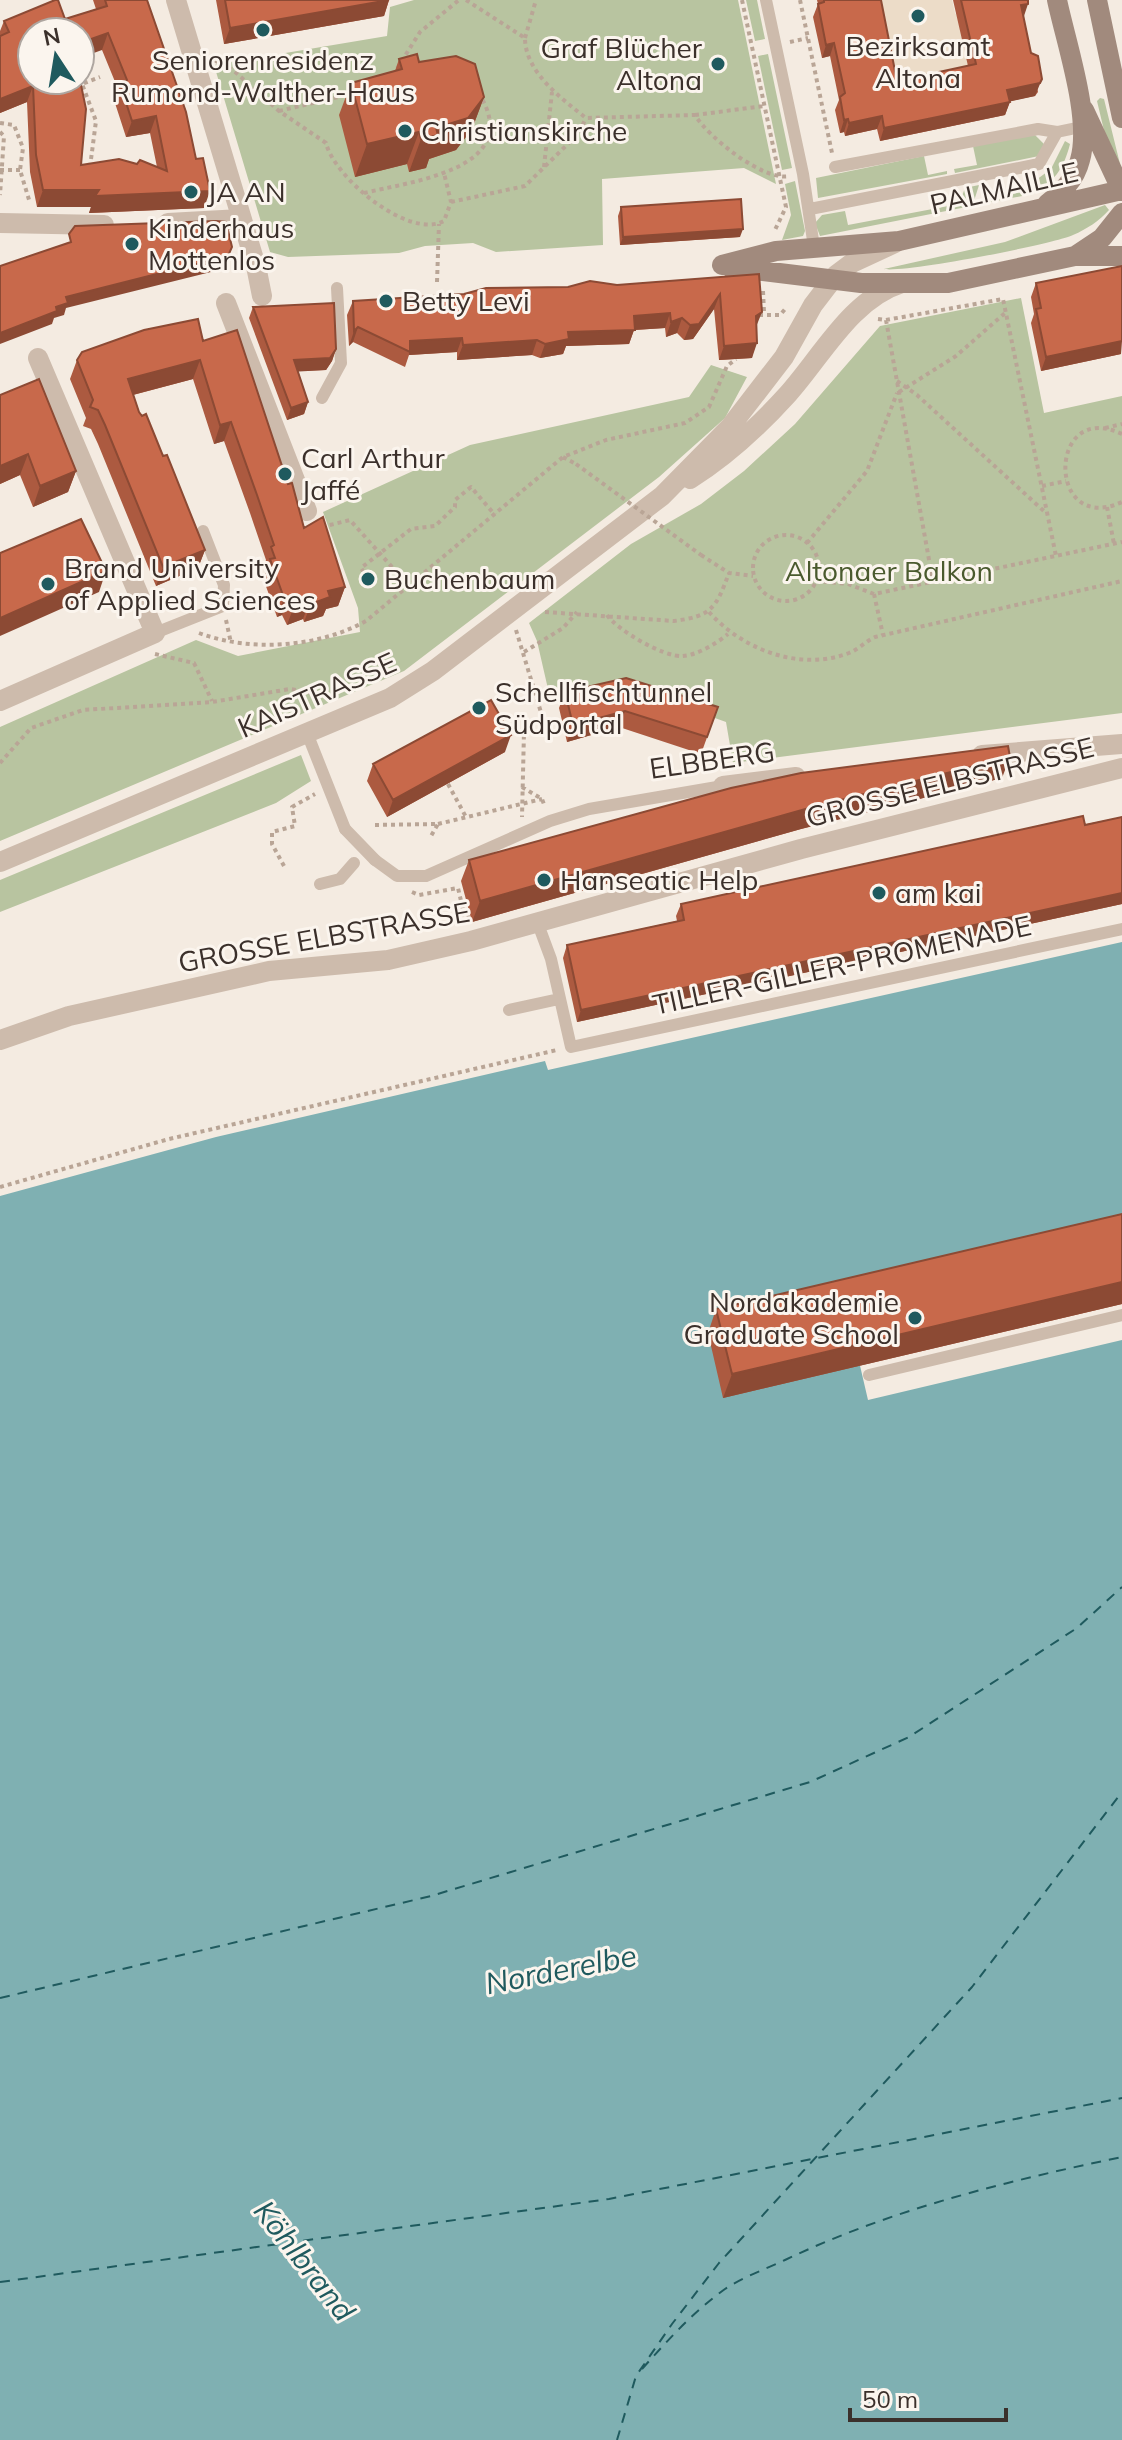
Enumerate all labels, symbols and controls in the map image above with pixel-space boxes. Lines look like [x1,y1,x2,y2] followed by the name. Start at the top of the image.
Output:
[909,7,927,25] marker: Bezirksamt Altona
[16,16,96,96] north arrow
[41,21,63,52] text: N
[254,21,272,39] marker: Seniorenresidenz Rumond-Walther-Haus
[846,28,991,95] place label: Bezirksamt Altona
[540,30,703,97] place label: Graf Blücher Altona
[111,42,415,109] place label: Seniorenresidenz Rumond-Walther-Haus
[709,55,727,73] marker: Graf Blücher Altona
[421,113,627,148] place label: Christianskirche
[396,122,414,140] marker: Christianskirche
[926,153,1081,222] street label: PALMAILLE
[207,174,286,209] place label: JA AN
[182,183,200,201] marker: JA AN
[148,210,294,277] place label: Kinderhaus Mottenlos
[123,235,141,253] marker: Kinderhaus Mottenlos
[402,283,530,318] place label: Betty Levi
[377,292,395,310] marker: Betty Levi
[301,440,445,507] place label: Carl Arthur Jaffé
[276,465,294,483] marker: Carl Arthur Jaffé
[64,550,316,617] place label: Brand University of Applied Sciences
[785,553,993,588] park label: Altonaer Balkon
[384,561,555,596] place label: Buchenbaum
[359,570,377,588] marker: Buchenbaum
[39,575,57,593] marker: Brand University of Applied Sciences
[232,644,401,745] street label: KAISTRASSE
[495,674,712,741] place label: Schellfischtunnel Südportal
[470,699,488,717] marker: Schellfischtunnel Südportal
[802,729,1097,834] street label: GROSSE ELBSTRASSE
[647,733,777,786] street label: ELBBERG
[560,862,758,897] place label: Hanseatic Help
[535,871,553,889] marker: Hanseatic Help
[895,875,981,910] place label: am kai
[870,884,888,902] marker: am kai
[175,894,472,979] street label: GROSSE ELBSTRASSE
[649,907,1034,1022] street label: TILLER-GILLER-PROMENADE
[683,1284,899,1351] place label: Nordakademie Graduate School
[906,1309,924,1327] marker: Nordakademie Graduate School
[482,1936,640,2002] water label: Norderelbe
[246,2192,364,2328] water label: Köhlbrand
[850,2372,1006,2422] scale bar
[862,2384,918,2414] text: 50 m

